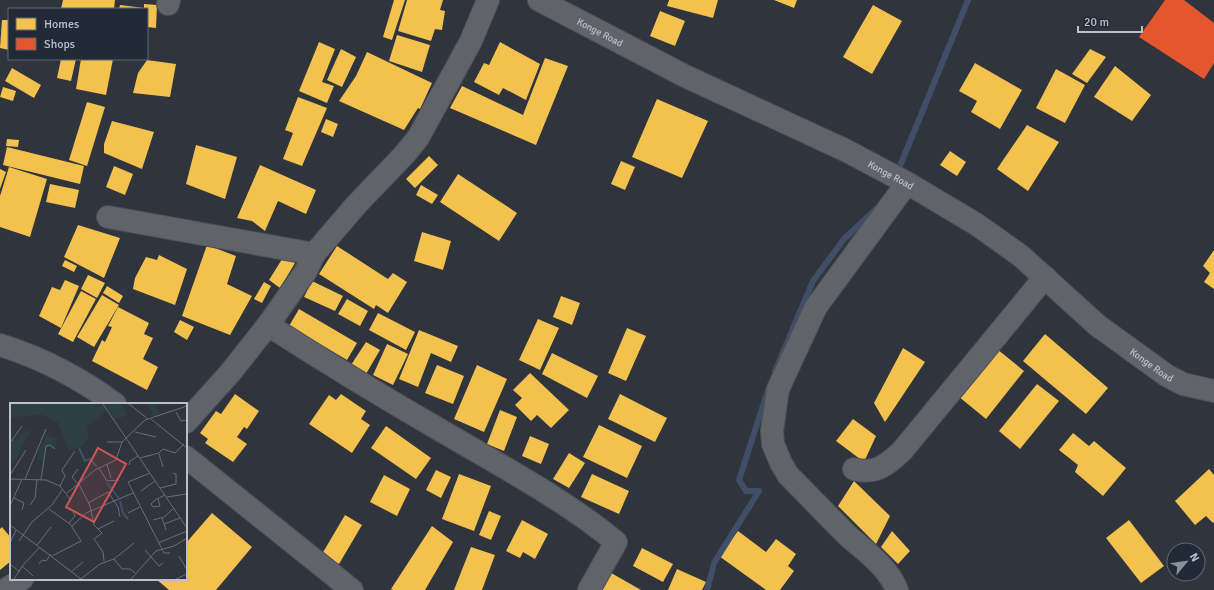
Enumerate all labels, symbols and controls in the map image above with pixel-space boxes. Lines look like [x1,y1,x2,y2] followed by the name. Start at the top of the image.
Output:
[8,8,148,60] legend
[1078,8,1142,34] scale bar
[1084,15,1109,30] text: 20 m
[575,16,625,50] street label: Konge Road
[44,17,79,32] text: Homes
[44,37,75,52] text: Shops
[865,158,916,193] street label: Konge Road
[1127,346,1175,385] street label: Konge Road
[10,403,187,580] inset map
[1166,542,1206,582] north arrow
[1187,551,1202,564] text: N

